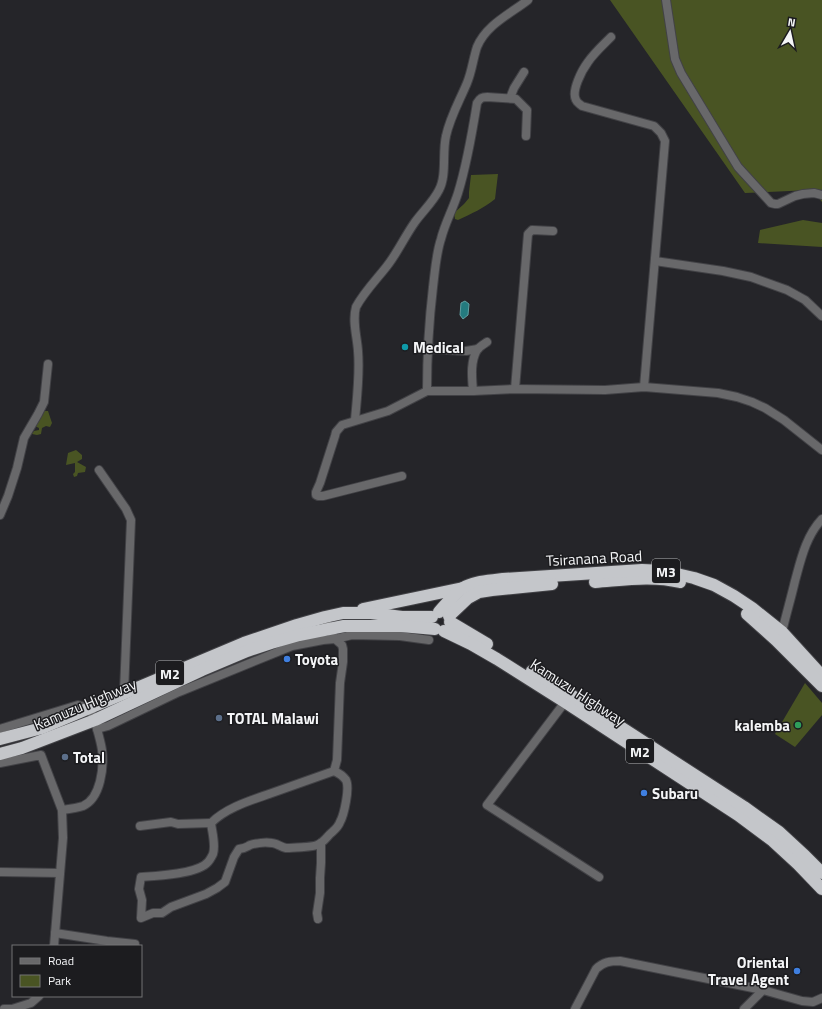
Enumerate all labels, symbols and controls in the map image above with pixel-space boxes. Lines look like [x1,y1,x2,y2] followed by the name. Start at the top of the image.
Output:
[770,12,810,52] north arrow
[787,14,797,31] text: N
[413,336,464,359] place label: Medical
[400,342,410,352] marker: Medical
[545,544,643,572] street label: Tsiranana Road
[652,559,680,583] road number: M3
[295,648,339,671] place label: Toyota
[526,652,630,732] street label: Kamuzu Highway
[282,654,292,664] marker: Toyota
[156,661,184,685] road number: M2
[30,672,140,736] street label: Kamuzu Highway
[227,707,319,730] place label: TOTAL Malawi
[214,713,224,723] marker: TOTAL Malawi
[734,714,790,737] place label: kalemba
[793,720,803,730] marker: kalemba
[626,739,654,763] road number: M2
[73,746,105,769] place label: Total
[60,752,70,762] marker: Total
[652,782,698,805] place label: Subaru
[639,788,649,798] marker: Subaru
[12,945,142,997] legend
[48,951,74,970] text: Road
[708,951,790,991] place label: Oriental Travel Agent
[792,966,802,976] marker: Oriental Travel Agent
[48,971,71,990] text: Park

